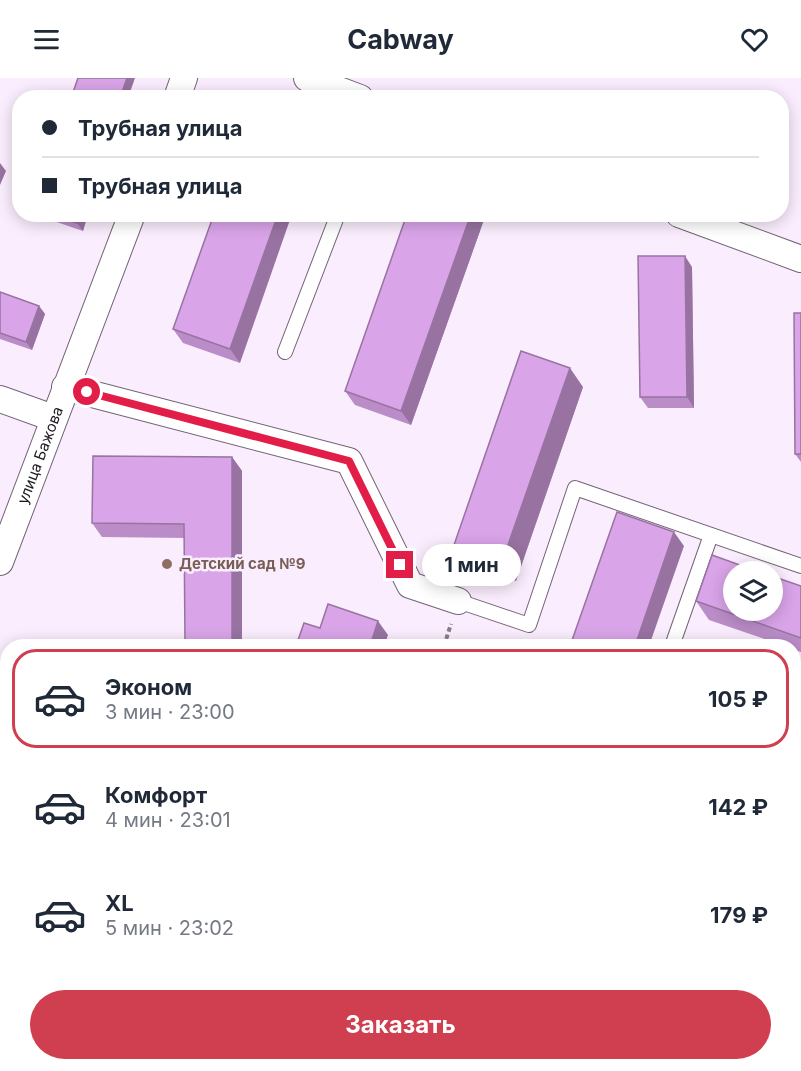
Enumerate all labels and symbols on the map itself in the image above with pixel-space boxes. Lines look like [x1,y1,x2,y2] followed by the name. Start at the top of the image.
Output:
[73,378,100,405] route start
[13,404,67,507] street label: улица Бажова
[421,544,520,586] callout: 1 мин
[386,551,413,578] route end
[179,554,306,573] place label: Детский сад №9
[160,557,174,571] marker: Детский сад №9

